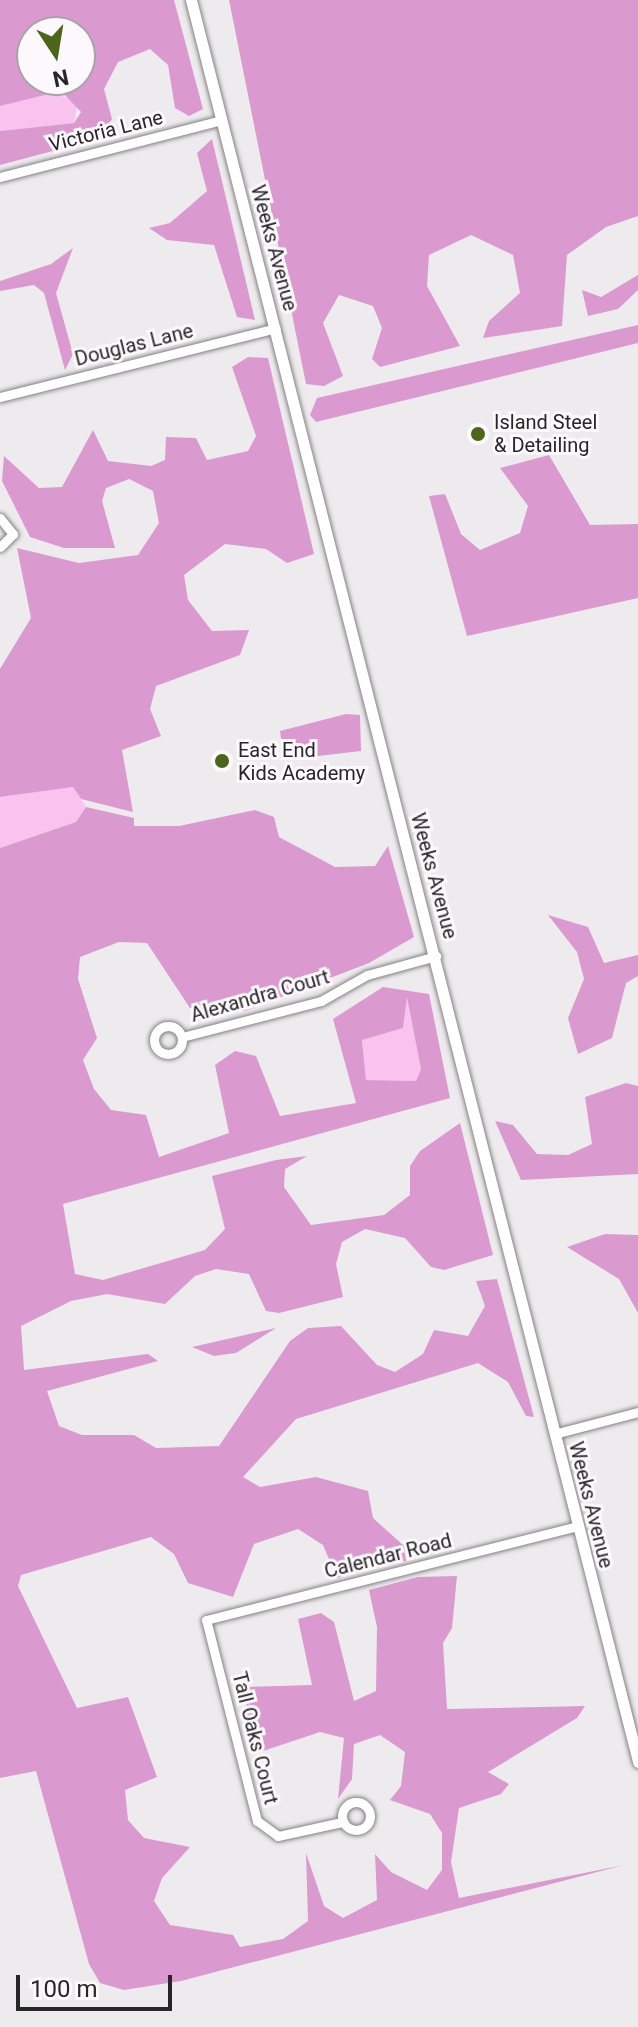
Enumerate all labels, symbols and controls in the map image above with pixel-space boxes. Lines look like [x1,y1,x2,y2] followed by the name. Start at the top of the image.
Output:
[16,16,96,96] north arrow
[50,64,71,92] text: N
[47,105,165,157] street label: Victoria Lane
[246,182,302,314] street label: Weeks Avenue
[72,319,196,371] street label: Douglas Lane
[494,410,597,457] place label: Island Steel & Detailing
[469,425,487,443] marker: Island Steel & Detailing
[238,738,365,785] place label: East End Kids Academy
[213,752,231,770] marker: East End Kids Academy
[406,810,462,942] street label: Weeks Avenue
[188,965,332,1027] street label: Alexandra Court
[564,1439,618,1571] street label: Weeks Avenue
[322,1529,454,1583] street label: Calendar Road
[227,1669,283,1807] street label: Tall Oaks Court
[20,1959,176,2009] scale bar
[30,1975,97,2003] text: 100 m

